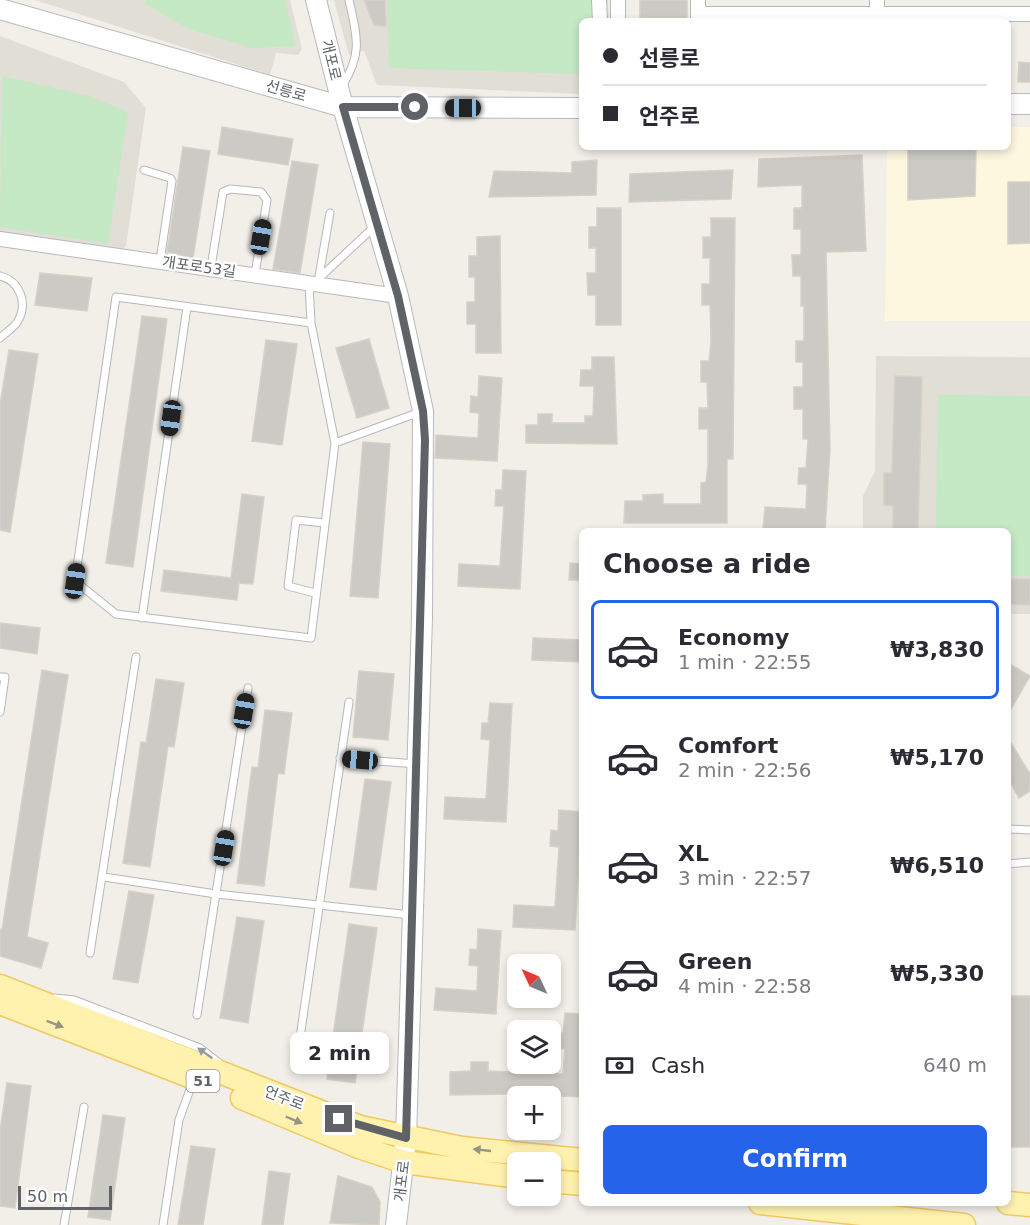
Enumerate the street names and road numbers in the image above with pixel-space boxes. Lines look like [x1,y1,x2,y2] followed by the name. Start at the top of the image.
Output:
[317,38,345,82] street label: 개포로
[264,77,308,105] street label: 선릉로
[161,253,237,281] street label: 개포로53길
[186,1070,220,1092] road number: 51
[261,1082,307,1114] street label: 언주로
[391,1159,413,1203] street label: 개포로

